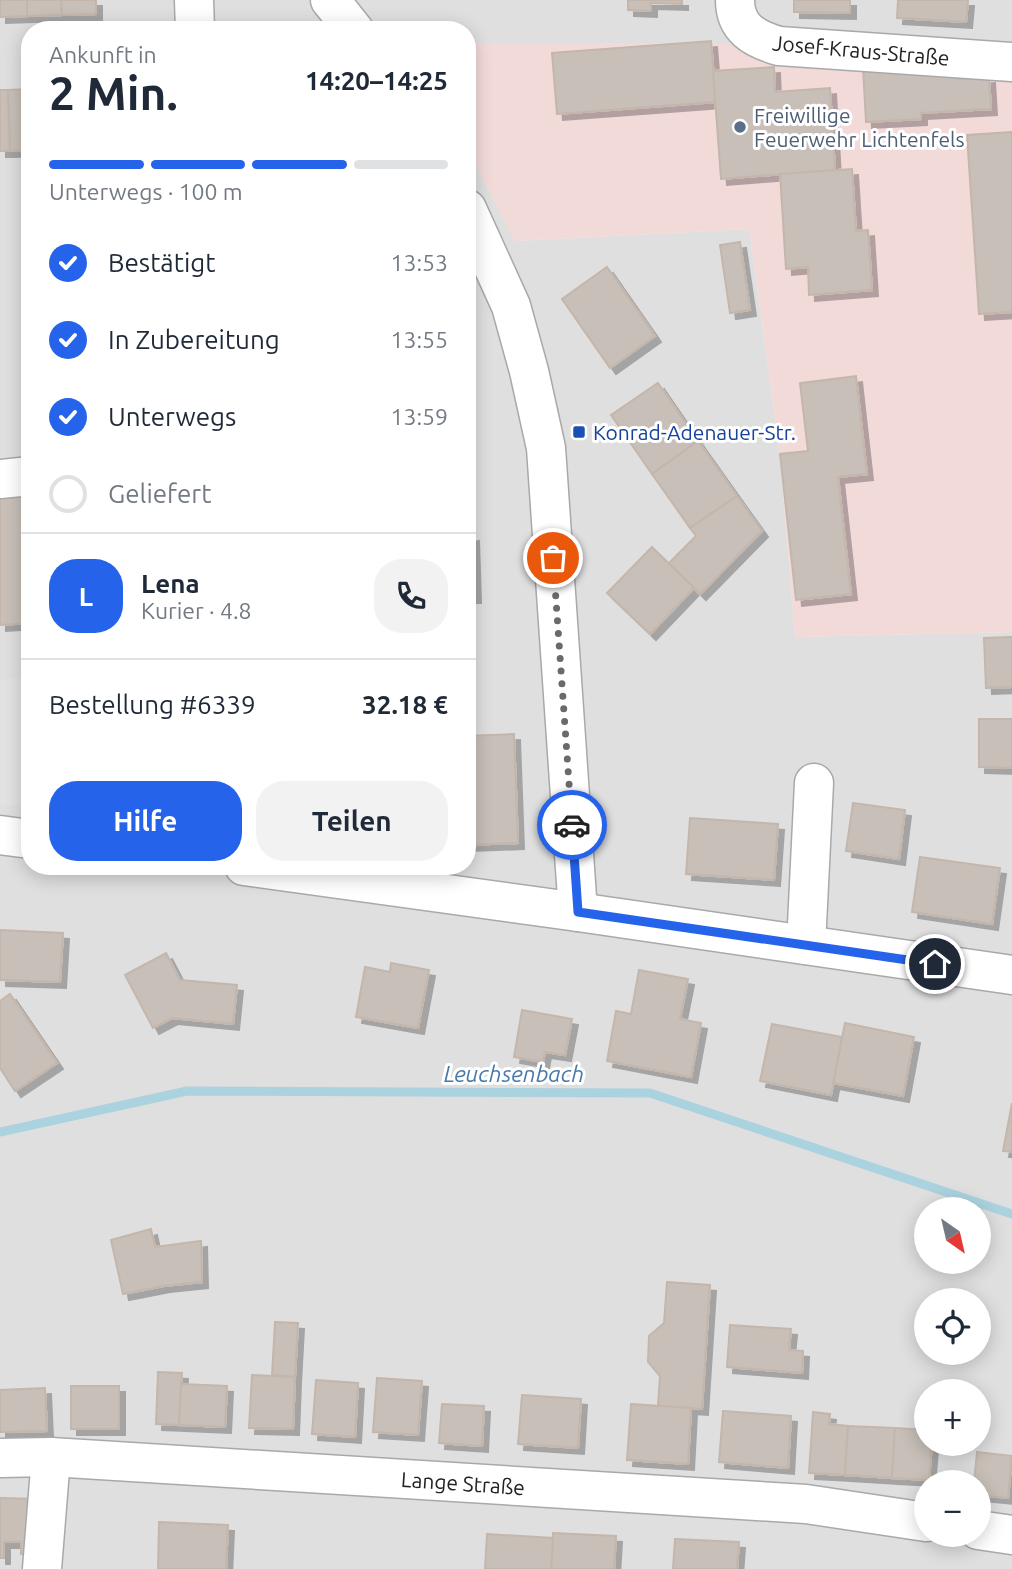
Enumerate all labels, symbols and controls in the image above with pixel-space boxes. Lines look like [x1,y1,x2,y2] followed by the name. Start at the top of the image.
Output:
[771,30,951,70] street label: Josef-Kraus-Straße
[49,42,157,67] text: Ankunft in
[305,66,448,95] text: 14:20–14:25
[49,67,178,119] text: 2 Min.
[754,103,965,151] place label: Freiwillige Feuerwehr Lichtenfels
[732,119,748,135] marker: Freiwillige Feuerwehr Lichtenfels
[49,179,243,204] text: Unterwegs · 100 m
[49,244,87,282] icon: check
[108,248,215,277] text: Bestätigt
[390,250,448,275] text: 13:53
[49,321,87,359] icon: check
[108,325,280,354] text: In Zubereitung
[390,327,448,352] text: 13:55
[49,398,87,436] icon: check
[108,402,236,431] text: Unterwegs
[390,404,448,429] text: 13:59
[593,420,796,444] place label: Konrad-Adenauer-Str.
[571,424,587,440] marker: Konrad-Adenauer-Str.
[108,479,211,508] text: Geliefert
[523,528,583,588] pin
[534,539,572,577] icon: bag
[374,559,448,633] button: phone
[141,569,200,598] text: Lena
[79,582,93,611] text: L
[141,598,252,623] text: Kurier · 4.8
[49,690,256,719] text: Bestellung #6339
[362,690,448,719] text: 32.18 €
[49,781,242,861] button: Hilfe
[256,781,448,861] button: Teilen
[537,790,607,860] courier
[553,806,591,844] icon: car
[905,934,965,994] pin
[916,945,954,983] icon: home
[444,1061,584,1086] water label: Leuchsenbach
[914,1197,990,1274] north arrow
[914,1197,991,1547] map controls
[914,1288,991,1365] button: locate
[914,1379,991,1456] button: +
[400,1467,526,1499] street label: Lange Straße
[914,1470,991,1547] button: −

